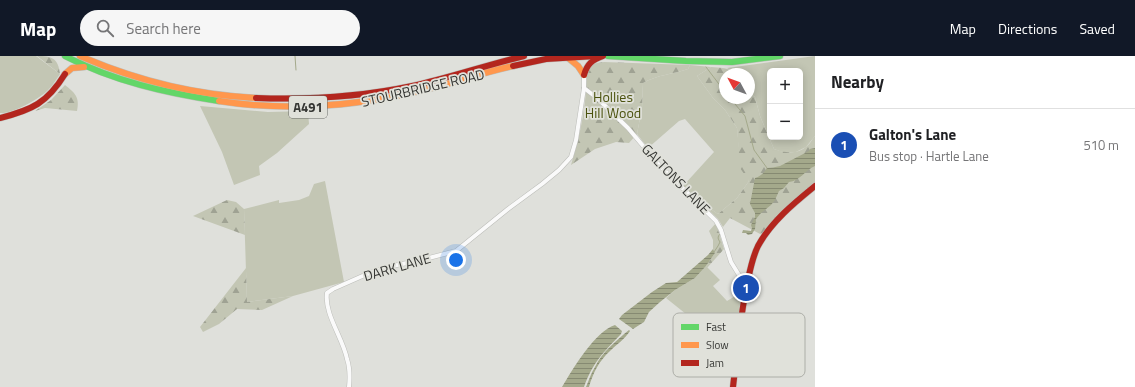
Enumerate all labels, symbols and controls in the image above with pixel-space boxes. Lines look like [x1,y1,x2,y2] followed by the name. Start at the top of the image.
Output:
[80,10,360,46] search box
[20,14,56,43] text: Map
[94,17,116,39] icon: search
[126,17,201,40] text: Search here
[950,18,976,39] text: Map
[998,18,1057,39] text: Directions
[1079,18,1115,39] text: Saved
[359,63,487,112] street label: STOURBRIDGE ROAD
[719,68,755,104] north arrow
[767,68,803,140] map controls
[767,68,803,104] button: +
[831,69,884,95] text: Nearby
[585,86,641,123] park label: Hollies Hill Wood
[289,96,327,118] road number: A491
[767,104,803,140] button: −
[869,123,956,146] text: Galton's Lane
[840,135,848,155] text: 1
[1083,135,1119,155] text: 510 m
[637,139,716,219] street label: GALTONS LANE
[869,146,989,166] text: Bus stop · Hartle Lane
[361,247,433,286] street label: DARK LANE
[446,250,466,270] your location
[733,273,759,303] pin: 1
[673,313,805,377] legend
[706,319,726,335] text: Fast
[706,337,729,353] text: Slow
[706,355,724,371] text: Jam

